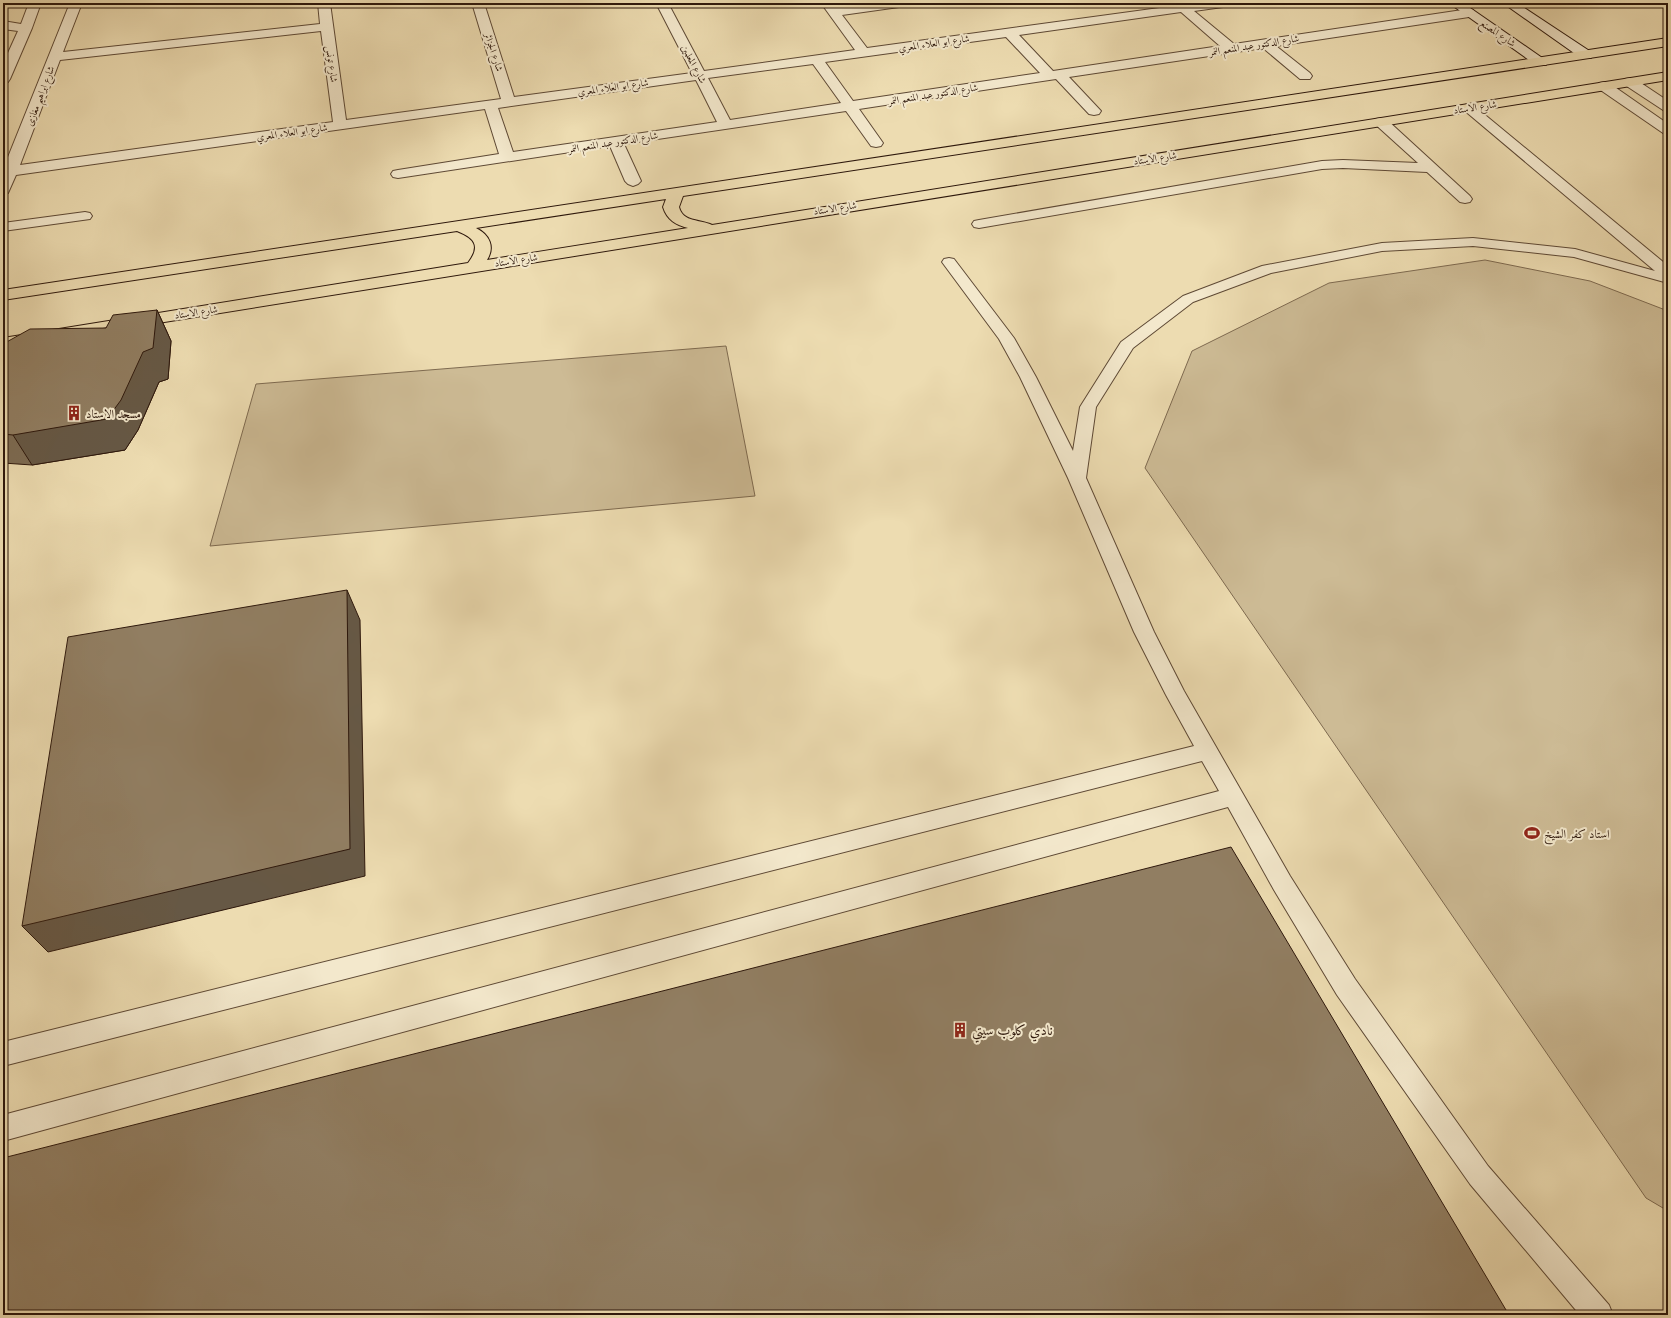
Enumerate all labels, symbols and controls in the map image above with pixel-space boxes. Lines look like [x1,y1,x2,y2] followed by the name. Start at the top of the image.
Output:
[1476,16,1519,52] street label: شارع المصنع
[478,30,506,74] street label: شارع الجزائر
[1207,31,1301,62] street label: شارع الدكتور عبد المنعم النمر
[898,32,971,57] street label: شارع ابو العلاء المعري
[676,43,710,87] street label: شارع المعلمين
[320,45,341,84] street label: شارع تونس
[23,64,61,129] street label: شارع ابراهيم مغازى
[577,76,650,101] street label: شارع ابو العلاء المعري
[886,80,980,111] street label: شارع الدكتور عبد المنعم النمر
[1452,97,1498,120] street label: شارع الاستاد
[256,121,329,146] street label: شارع ابو العلاء المعري
[566,128,660,159] street label: شارع الدكتور عبد المنعم النمر
[1132,148,1178,171] street label: شارع الاستاد
[812,198,858,221] street label: شارع الاستاد
[493,250,539,273] street label: شارع الاستاد
[173,302,219,325] street label: شارع الاستاد
[65,404,83,422] building icon: مسجد الاستاد
[86,406,141,421] place label: مسجد الاستاد
[1523,824,1541,842] sports icon: استاد كفر الشيخ
[1544,826,1610,845] place label: استاد كفر الشيخ
[951,1021,969,1039] building icon: نادي كلوب سيتي
[972,1021,1053,1043] place label: نادي كلوب سيتي

